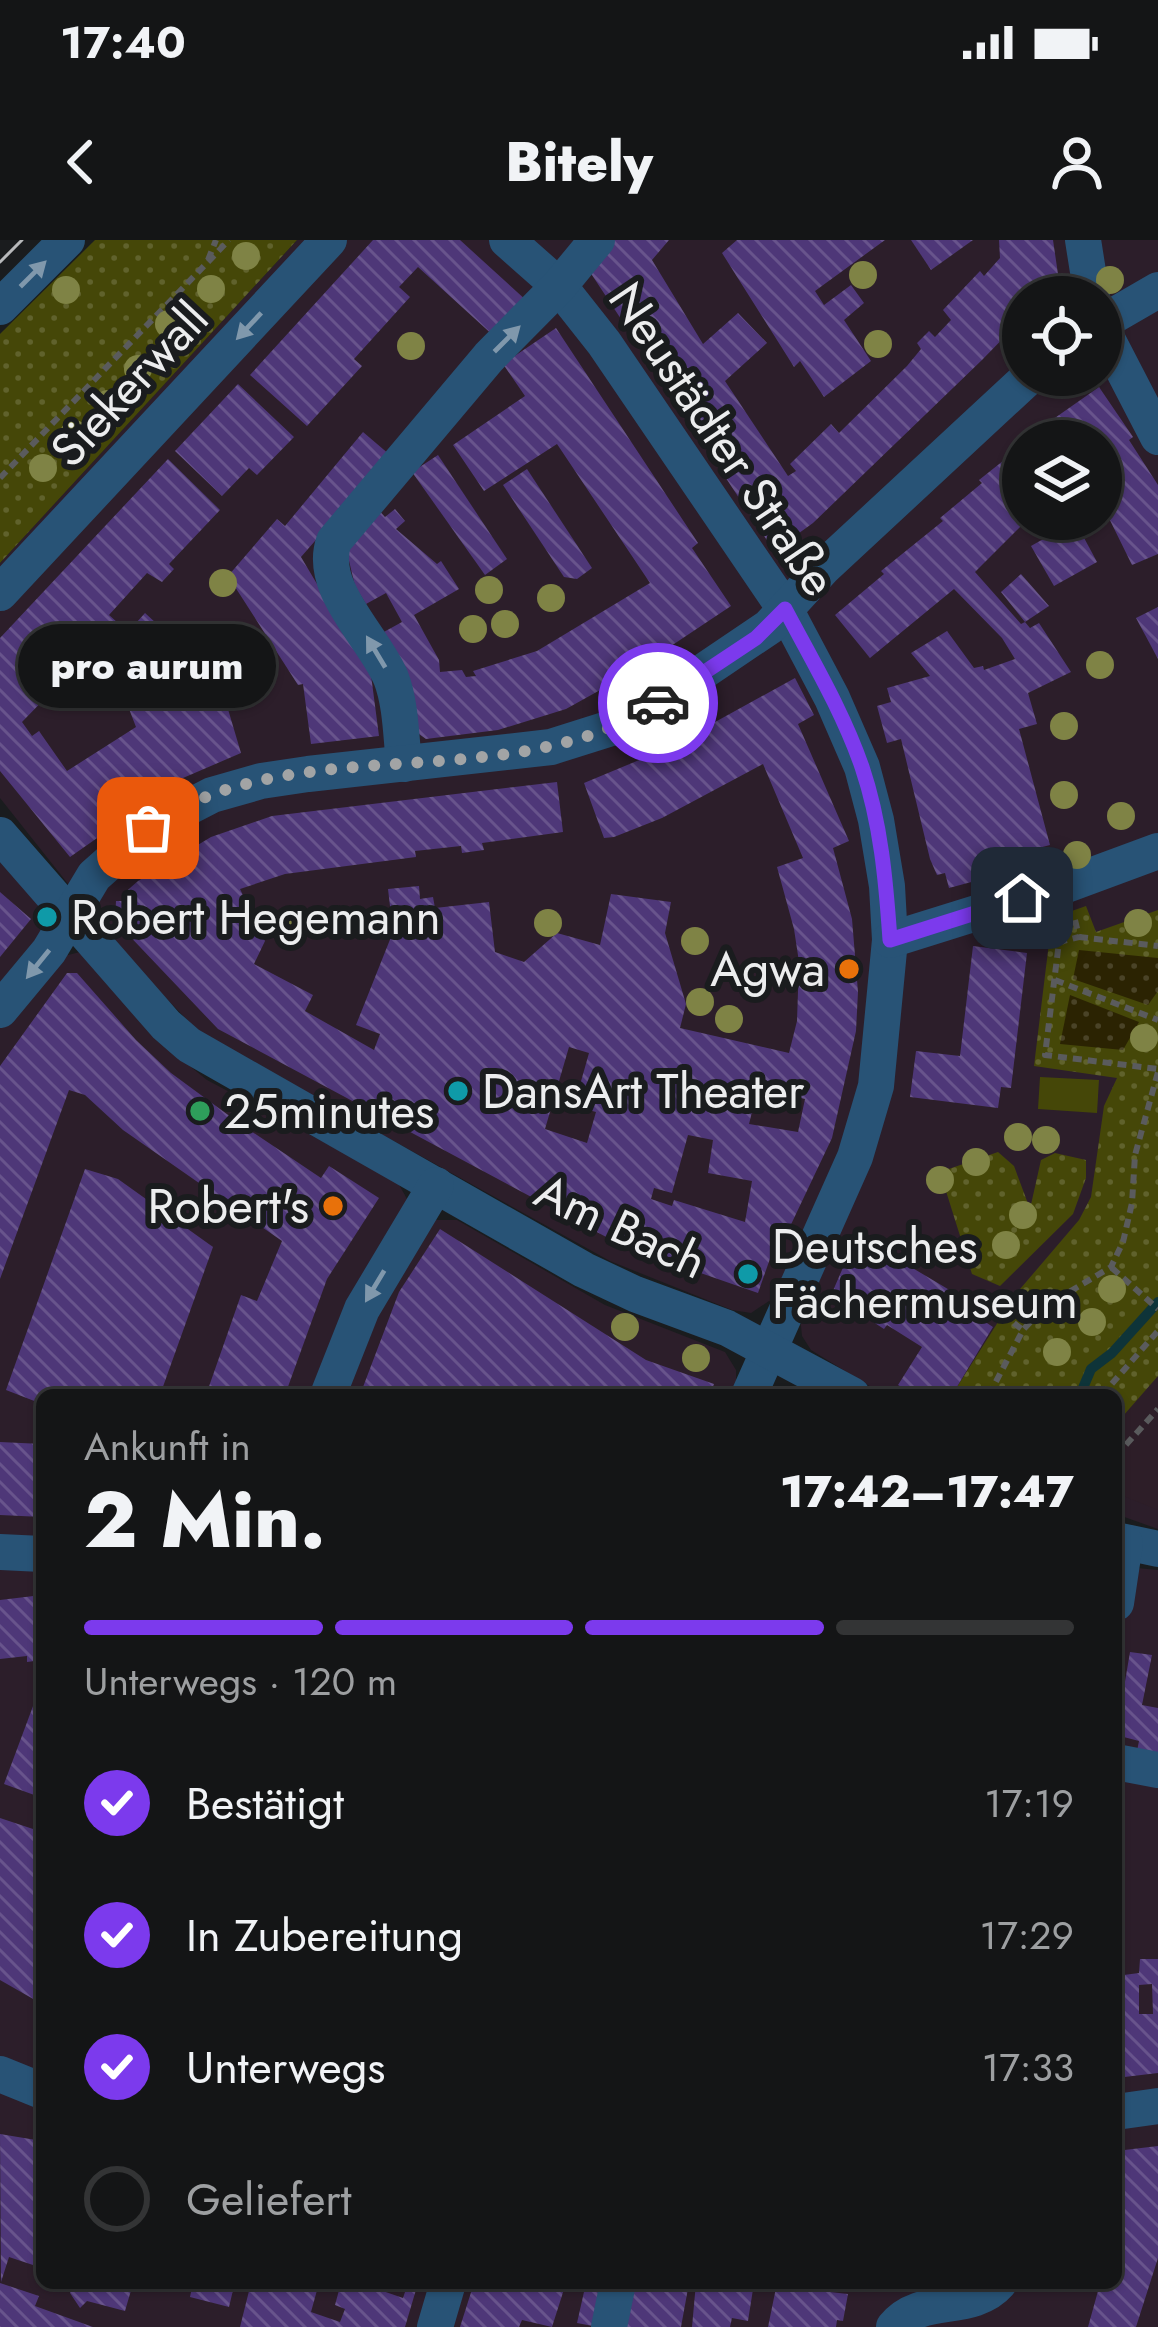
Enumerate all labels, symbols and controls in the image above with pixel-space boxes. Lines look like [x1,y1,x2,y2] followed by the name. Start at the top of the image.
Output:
[60,10,186,75] text: 17:40
[505,123,653,201] text: Bitely
[48,129,114,195] icon: back
[1044,129,1110,195] icon: person
[19,260,47,289] one-way arrow
[592,269,853,610] street label: Neustädter Straße
[1002,276,1122,540] map controls
[1002,276,1122,396] button: locate
[34,286,224,483] street label: Siekerwall
[236,311,263,340] one-way arrow
[493,325,521,353] one-way arrow
[1002,420,1122,540] button: layers
[19,624,277,708] callout: pro aurum
[366,635,387,669] one-way arrow
[50,637,244,694] text: pro aurum
[598,643,718,763] courier
[625,670,691,736] icon: car
[97,777,199,879] pin
[115,795,181,861] icon: bag
[971,847,1073,949] pin
[989,865,1055,931] icon: home
[71,883,441,952] place label: Robert Hegemann
[34,904,60,930] marker: Robert Hegemann
[710,935,825,1004] place label: Agwa
[26,949,51,980] one-way arrow
[836,956,862,982] marker: Agwa
[482,1057,805,1126] place label: DansArt Theater
[224,1077,434,1146] place label: 25minutes
[445,1078,471,1104] marker: DansArt Theater
[187,1098,213,1124] marker: 25minutes
[524,1157,718,1296] street label: Am Bach
[148,1172,309,1241] place label: Robert's
[320,1193,346,1219] marker: Robert's
[772,1212,1078,1336] place label: Deutsches Fächermuseum
[735,1261,761,1287] marker: Deutsches Fächermuseum
[365,1269,386,1303] one-way arrow
[84,1418,251,1475] text: Ankunft in
[780,1459,1074,1524] text: 17:42–17:47
[84,1464,326,1576] text: 2 Min.
[84,1653,397,1710] text: Unterwegs · 120 m
[84,1770,150,1836] icon: check
[186,1771,344,1836] text: Bestätigt
[984,1775,1074,1832] text: 17:19
[84,1902,150,1968] icon: check
[186,1903,463,1968] text: In Zubereitung
[980,1907,1074,1964] text: 17:29
[84,2034,150,2100] icon: check
[186,2035,385,2100] text: Unterwegs
[982,2039,1074,2096] text: 17:33
[186,2167,352,2232] text: Geliefert

